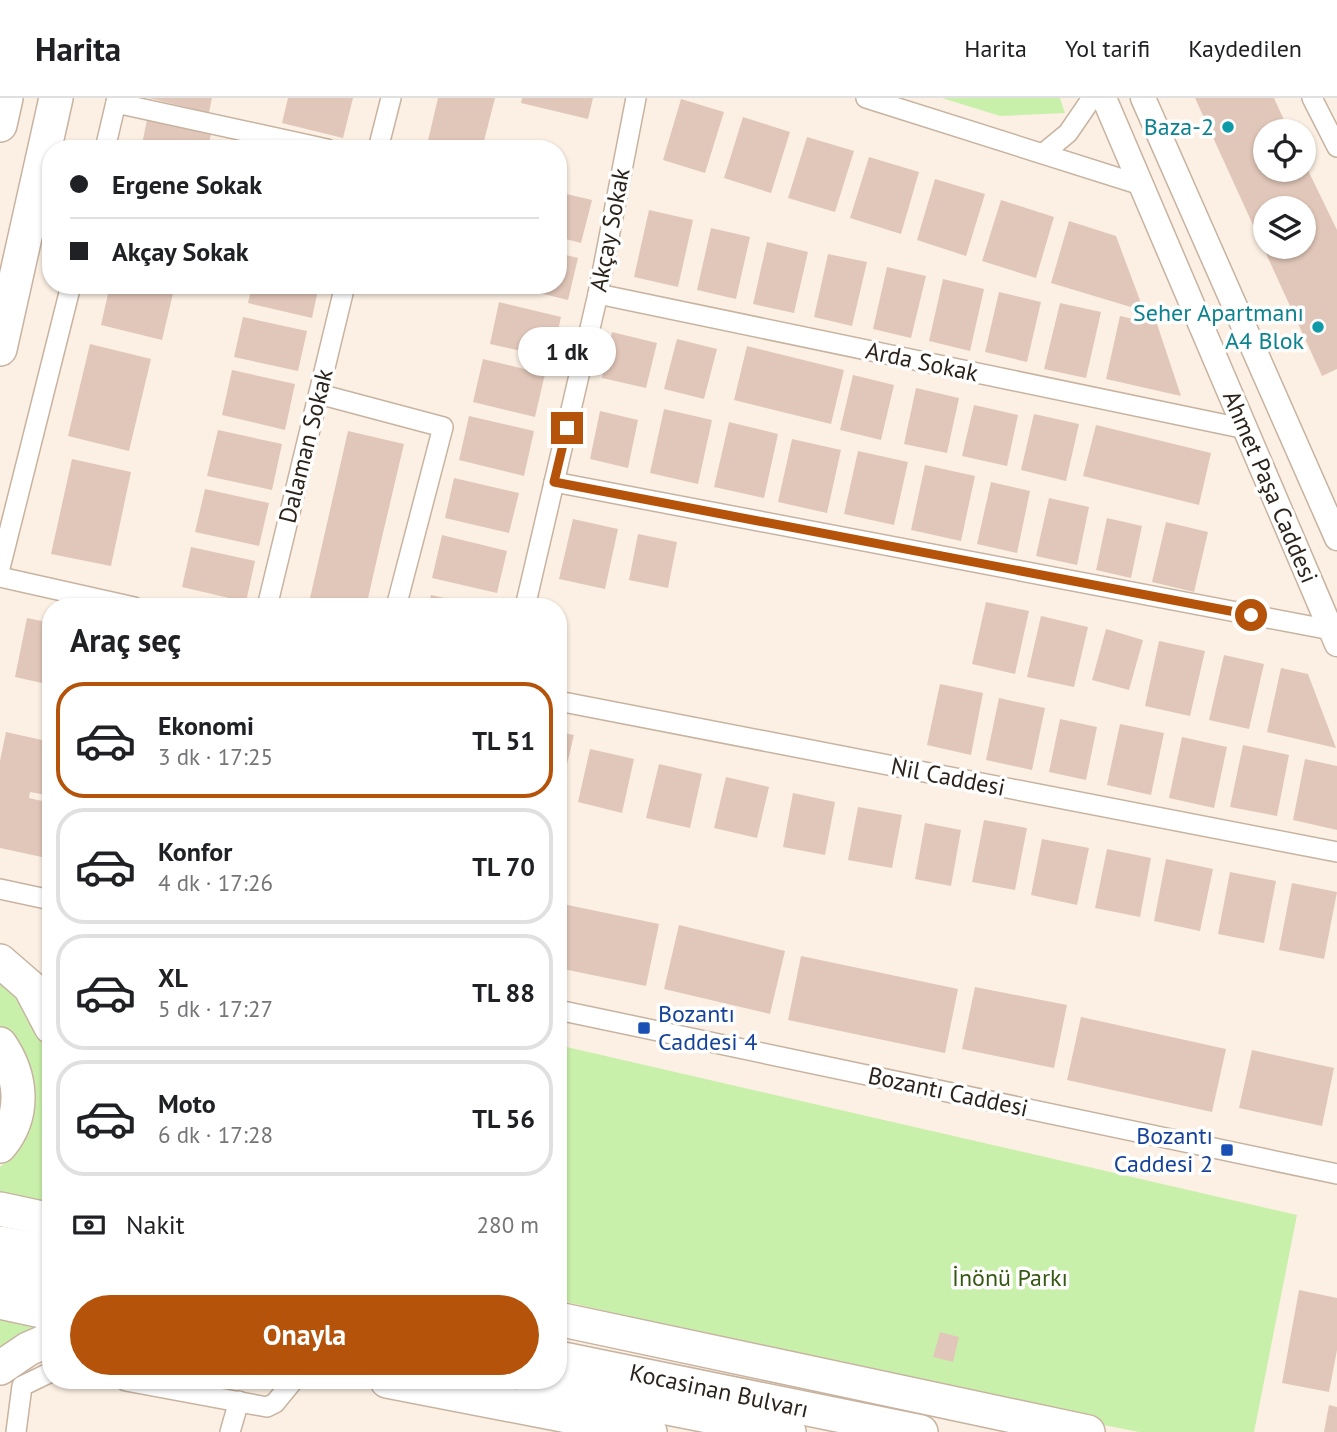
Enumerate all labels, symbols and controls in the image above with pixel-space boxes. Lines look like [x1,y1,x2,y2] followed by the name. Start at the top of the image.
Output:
[35,27,121,70] text: Harita
[964,33,1027,64] text: Harita
[1065,33,1150,64] text: Yol tarifi
[1188,33,1302,64] text: Kaydedilen
[1144,111,1214,142] place label: Baza-2
[1220,119,1236,135] marker: Baza-2
[1253,119,1316,259] map controls
[1253,119,1316,182] button: locate
[582,165,637,294] street label: Akçay Sokak
[112,168,262,201] text: Ergene Sokak
[1253,196,1316,259] button: layers
[112,235,249,268] text: Akçay Sokak
[1133,297,1304,356] place label: Seher Apartmanı A4 Blok
[1310,319,1326,335] marker: Seher Apartmanı A4 Blok
[518,327,616,376] callout: 1 dk
[863,335,982,389] street label: Arda Sokak
[546,337,588,366] text: 1 dk
[271,365,340,526] street label: Dalaman Sokak
[1216,386,1325,588] street label: Ahmet Paşa Caddesi
[551,412,583,444] route end
[1235,599,1267,631] route start
[70,619,181,661] text: Araç seç
[74,709,137,772] icon: car
[158,709,254,742] text: Ekonomi
[472,724,535,757] text: TL 51
[158,742,273,771] text: 3 dk · 17:25
[888,750,1008,803] street label: Nil Caddesi
[74,835,137,898] icon: car
[158,835,232,868] text: Konfor
[472,850,535,883] text: TL 70
[158,868,273,897] text: 4 dk · 17:26
[74,961,137,1024] icon: car
[158,961,188,994] text: XL
[472,976,535,1009] text: TL 88
[158,994,273,1023] text: 5 dk · 17:27
[658,998,757,1057] place label: Bozantı Caddesi 4
[636,1020,652,1036] marker: Bozantı Caddesi 4
[865,1059,1031,1124] street label: Bozantı Caddesi
[74,1087,137,1150] icon: car
[158,1087,216,1120] text: Moto
[472,1102,535,1135] text: TL 56
[158,1120,273,1149] text: 6 dk · 17:28
[1114,1120,1213,1179] place label: Bozantı Caddesi 2
[1219,1142,1235,1158] marker: Bozantı Caddesi 2
[70,1206,108,1244] icon: cash
[126,1208,185,1241] text: Nakit
[477,1210,539,1239] text: 280 m
[952,1262,1068,1293] park label: İnönü Parkı
[70,1295,539,1375] button: Onayla
[627,1356,811,1425] street label: Kocasinan Bulvarı

